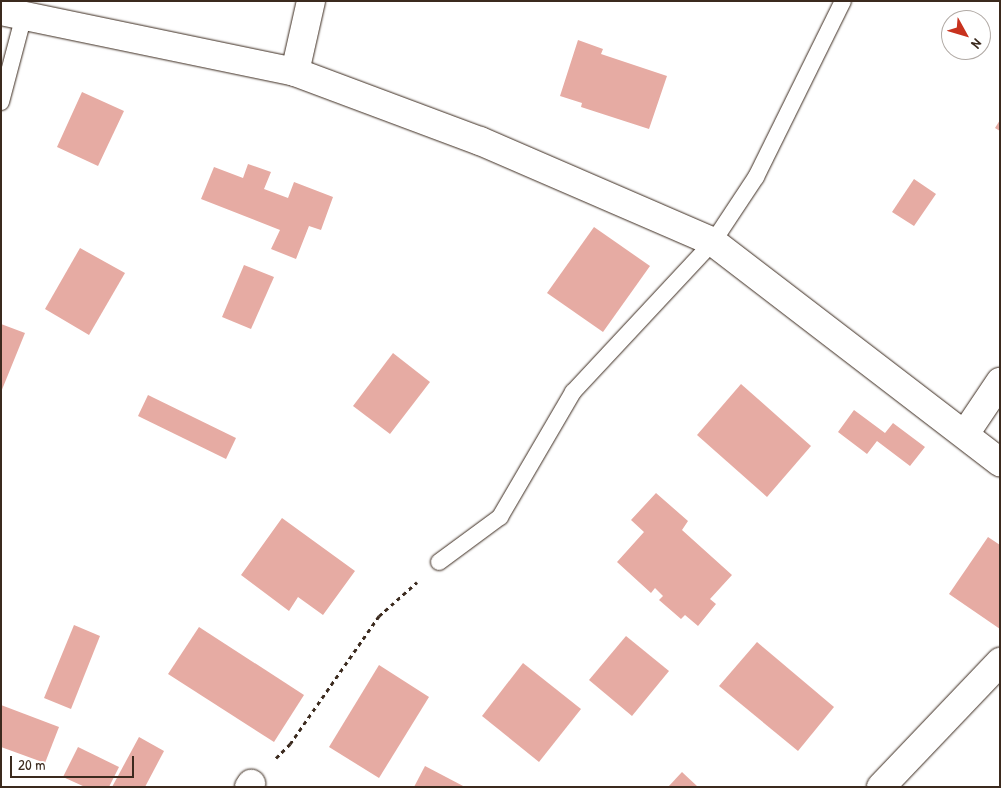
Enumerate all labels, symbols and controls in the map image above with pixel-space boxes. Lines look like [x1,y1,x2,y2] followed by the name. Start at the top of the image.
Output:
[941,10,991,60] north arrow
[968,35,987,53] text: N
[12,746,136,778] scale bar
[18,754,45,775] text: 20 m

